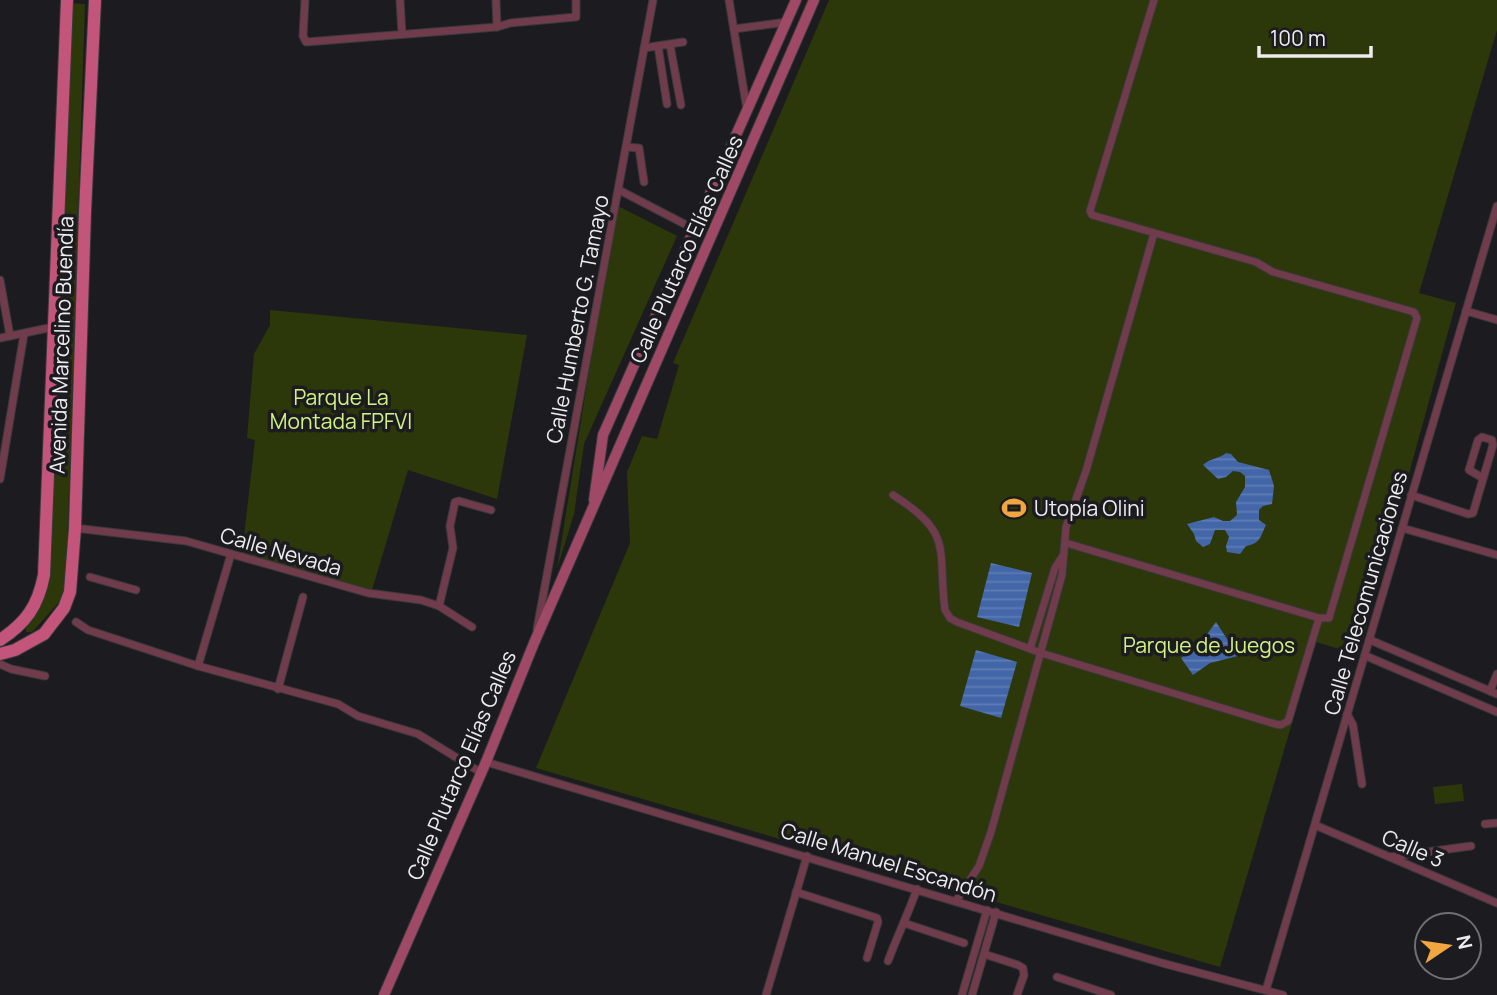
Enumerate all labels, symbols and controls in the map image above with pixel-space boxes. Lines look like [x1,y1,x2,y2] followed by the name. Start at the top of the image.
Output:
[1259,14,1371,58] scale bar
[1270,24,1326,52] text: 100 m
[623,131,749,367] street label: Calle Plutarco Elías Calles
[539,192,615,446] street label: Calle Humberto G. Tamayo
[43,216,79,474] street label: Avenida Marcelino Buendía
[270,383,412,435] park label: Parque La Montada FPFVI
[1317,468,1413,718] street label: Calle Telecomunicaciones
[1000,494,1028,522] sports icon: Utopía Olini
[1034,494,1145,522] place label: Utopía Olini
[217,520,345,582] street label: Calle Nevada
[1123,631,1295,659] park label: Parque de Juegos
[400,646,522,884] street label: Calle Plutarco Elías Calles
[778,816,1000,908] street label: Calle Manuel Escandón
[1378,822,1448,874] street label: Calle 3
[1413,911,1483,981] north arrow
[1450,933,1479,952] text: N

